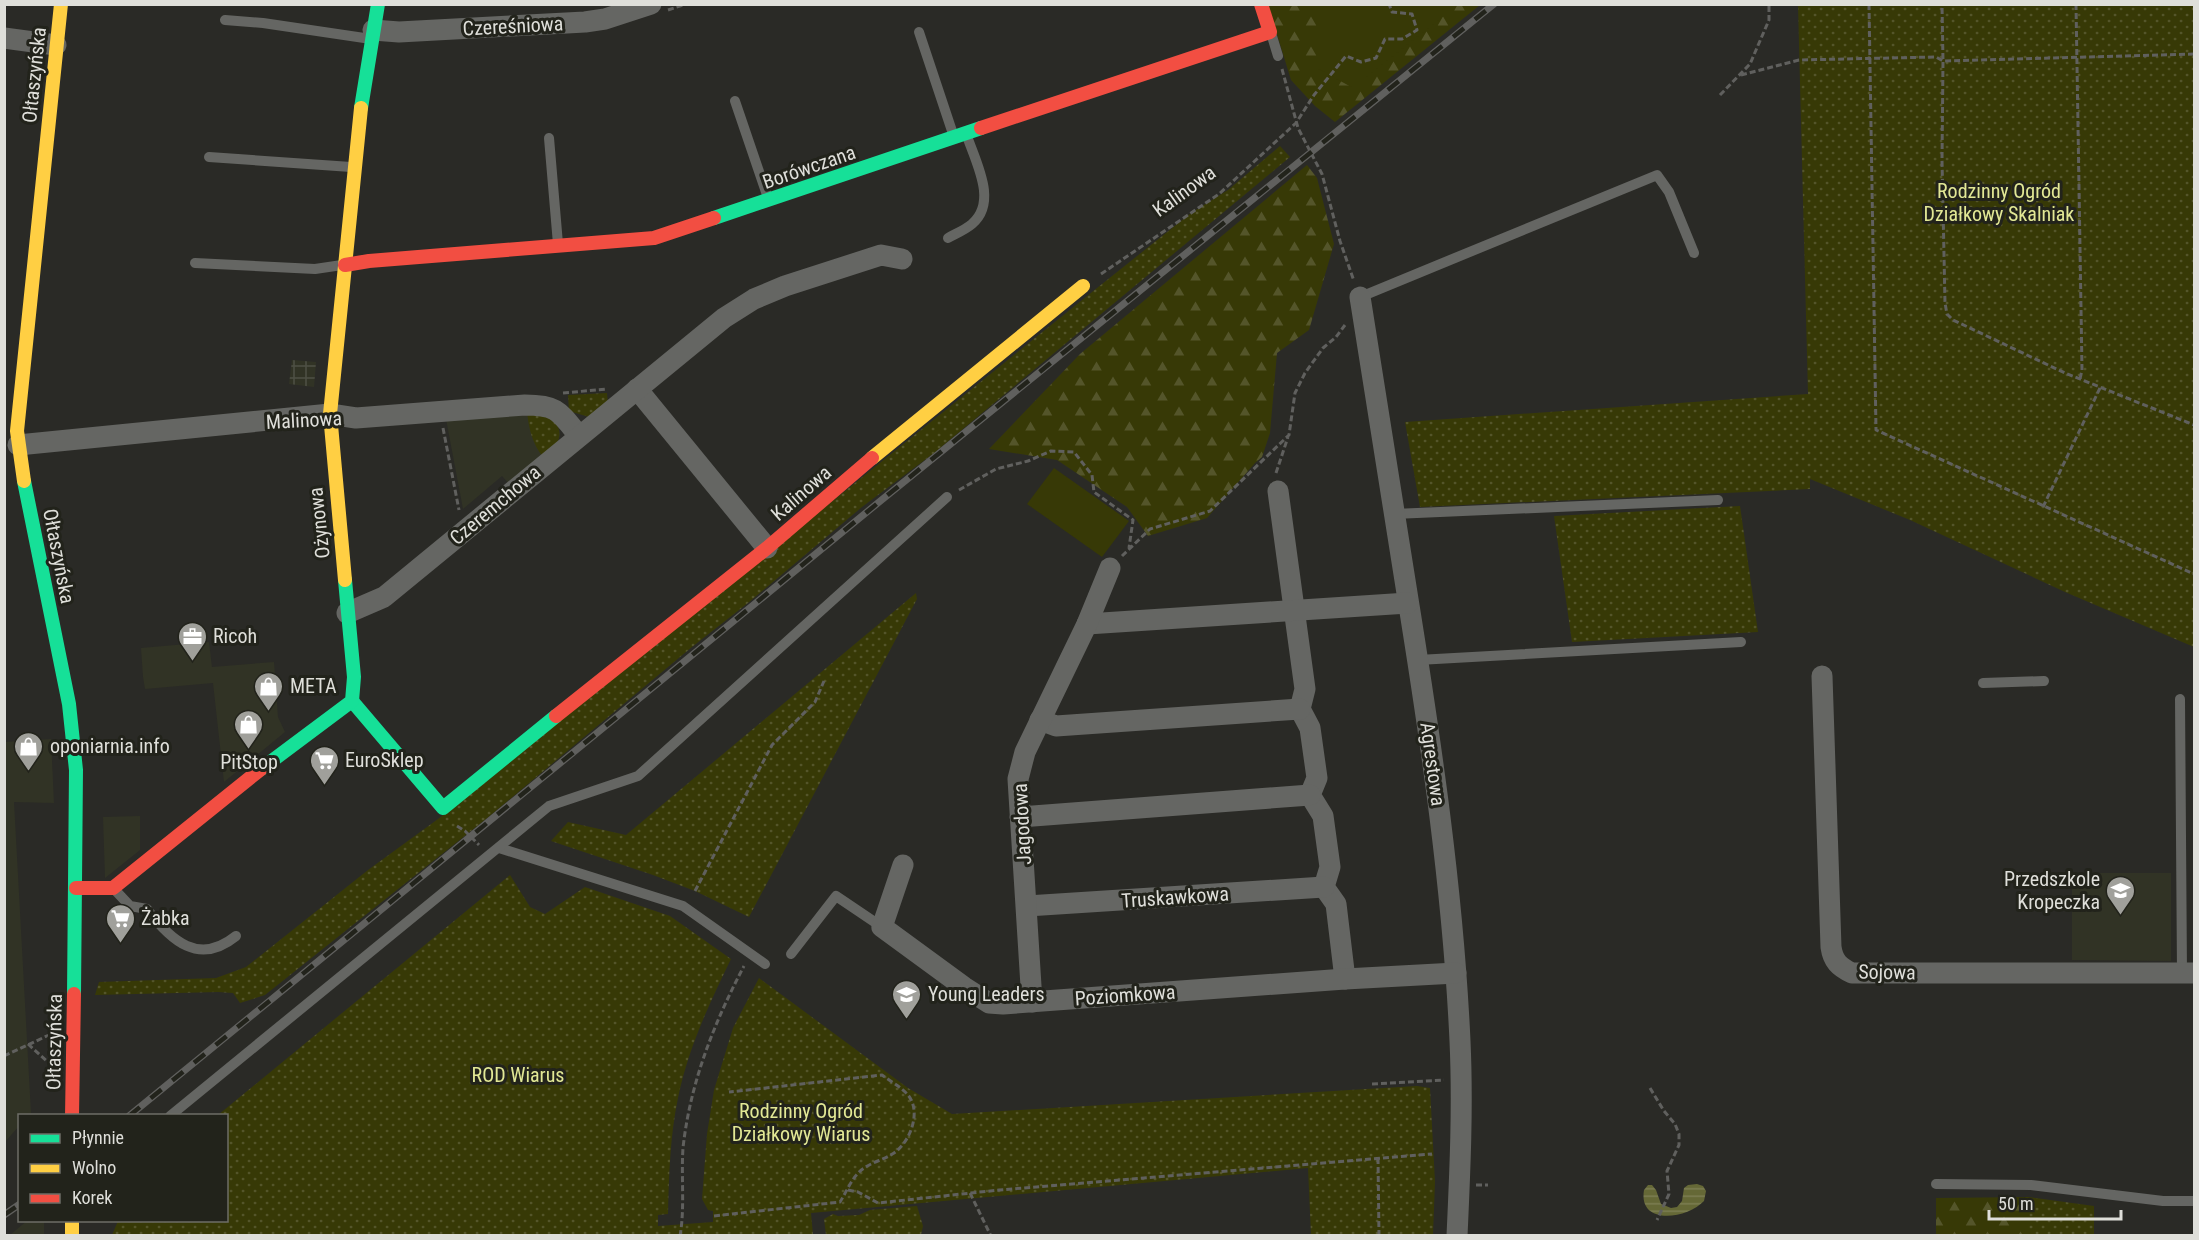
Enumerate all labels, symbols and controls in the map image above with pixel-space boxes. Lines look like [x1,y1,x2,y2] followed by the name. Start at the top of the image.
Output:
[462,11,564,41] street label: Czereśniowa
[17,26,51,124] street label: Ołtaszyńska
[759,140,859,194] street label: Borówczana
[1148,160,1220,222] street label: Kalinowa
[1924,179,2074,226] park label: Rodzinny Ogród Działkowy Skalniak
[265,406,343,434] street label: Malinowa
[445,460,545,550] street label: Czeremchowa
[766,460,836,526] street label: Kalinowa
[303,486,335,560] street label: Ożynowa
[38,507,80,605] street label: Ołtaszyńska
[176,620,208,662] office icon: Ricoh
[213,624,257,648] place label: Ricoh
[253,670,285,712] shop icon: META
[290,674,337,698] place label: META
[233,708,265,750] shop icon: PitStop
[1415,721,1451,807] street label: Agrestowa
[13,730,45,772] shop icon: oponiarnia.info
[50,734,170,758] place label: oponiarnia.info
[308,744,340,786] supermarket icon: EuroSklep
[345,748,424,772] place label: EuroSklep
[220,750,278,774] place label: PitStop
[1008,783,1036,865] street label: Jagodowa
[2004,867,2100,914] place label: Przedszkole Kropeczka
[2105,874,2137,916] school or university icon: Przedszkole Kropeczka
[1120,881,1230,913] street label: Truskawkowa
[104,902,136,944] supermarket icon: Żabka
[141,906,190,930] place label: Żabka
[1858,959,1916,985] street label: Sojowa
[891,978,923,1020] school or university icon: Young Leaders
[1074,980,1176,1010] street label: Poziomkowa
[928,982,1045,1006] place label: Young Leaders
[41,994,67,1090] street label: Ołtaszyńska
[472,1063,564,1087] park label: ROD Wiarus
[732,1099,870,1146] park label: Rodzinny Ogród Działkowy Wiarus
[18,1114,228,1222] legend
[72,1127,124,1148] text: Płynnie
[72,1157,116,1178] text: Wolno
[1989,1183,2121,1221] scale bar
[72,1187,112,1208] text: Korek
[1998,1193,2033,1214] text: 50 m

